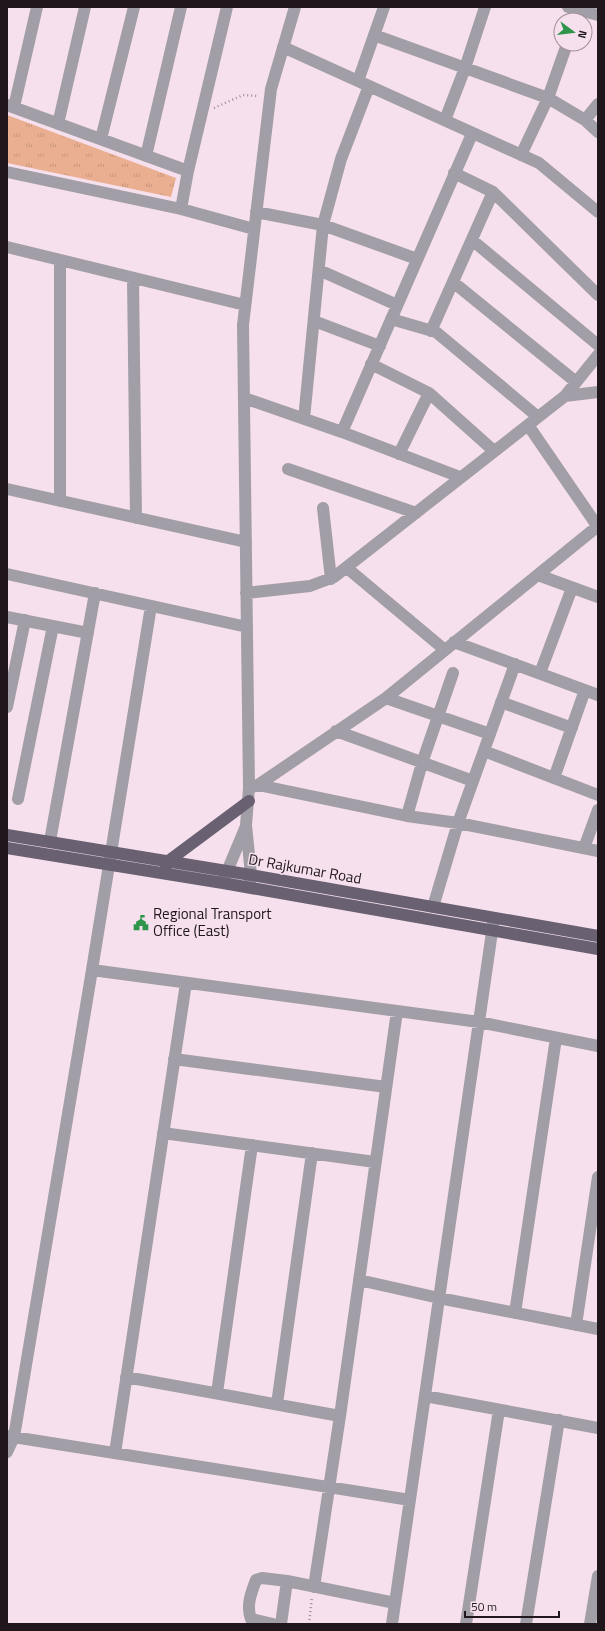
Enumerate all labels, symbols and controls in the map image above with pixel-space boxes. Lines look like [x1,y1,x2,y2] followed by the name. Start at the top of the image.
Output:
[553,12,593,52] north arrow
[574,29,591,40] text: N
[247,847,363,890] street label: Dr Rajkumar Road
[153,902,272,942] place label: Regional Transport Office (East)
[132,914,150,932] public building icon: Regional Transport Office (East)
[465,1593,559,1619] scale bar
[471,1597,497,1616] text: 50 m

